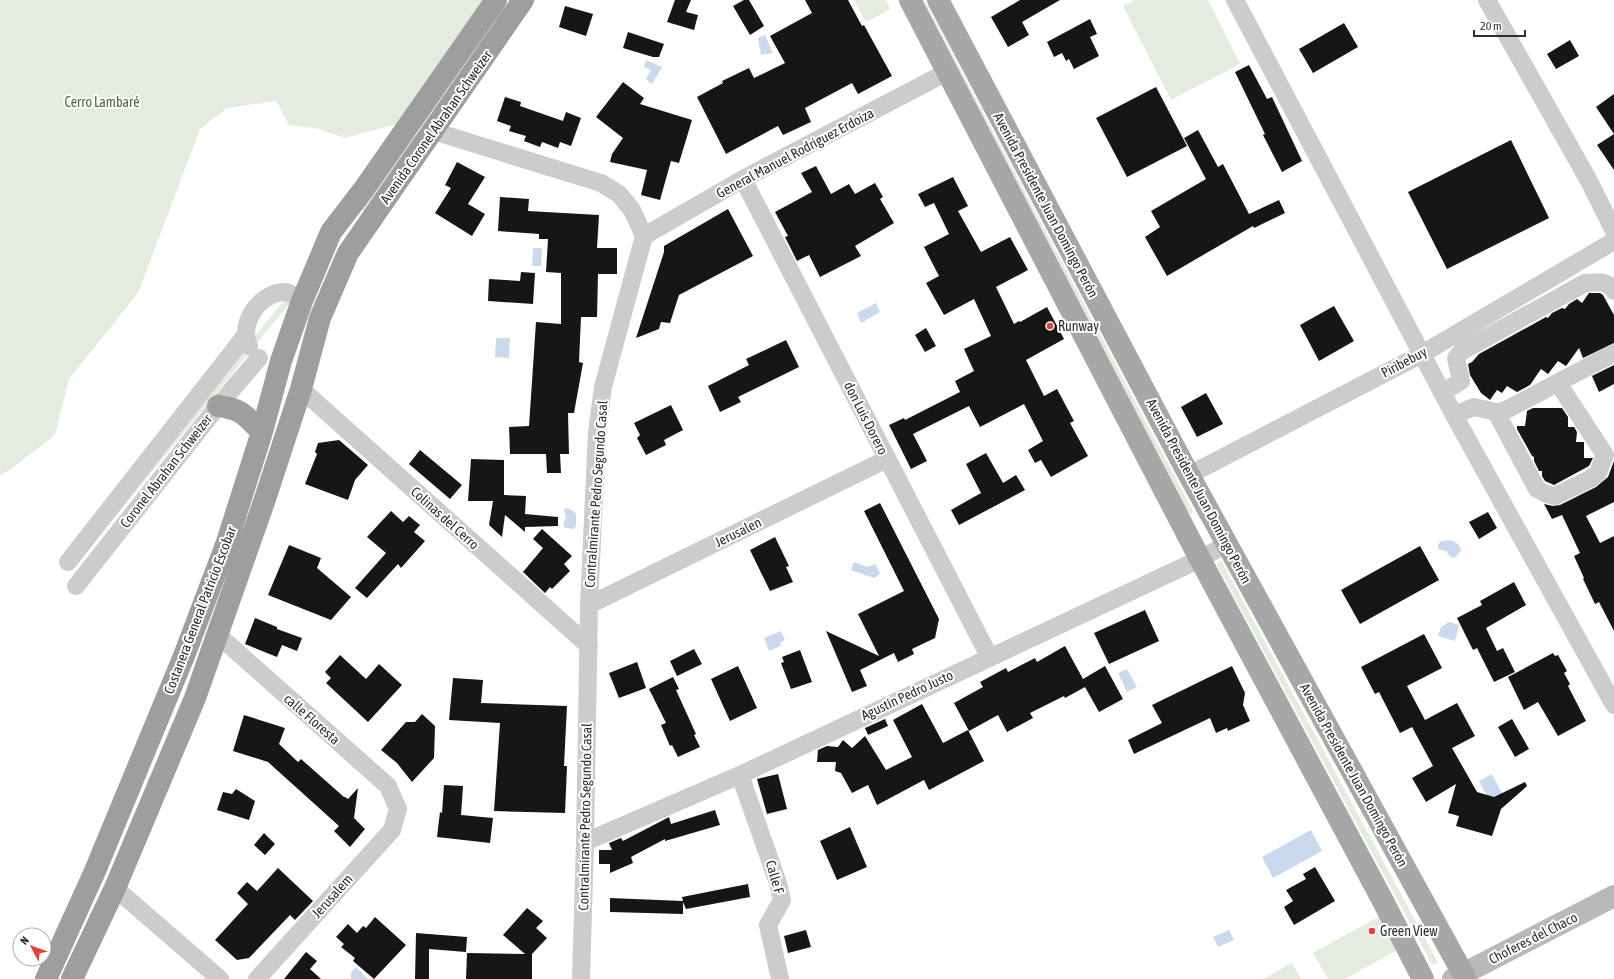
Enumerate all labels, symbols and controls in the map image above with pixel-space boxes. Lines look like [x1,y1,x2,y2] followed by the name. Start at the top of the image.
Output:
[1474,12,1525,38] scale bar
[1480,19,1502,33] text: 20 m
[377,47,496,207] street label: Avenida Coronel Abrahan Schweizer
[64,94,140,110] park label: Cerro Lambaré
[714,105,876,201] street label: General Manuel Rodriguez Erdoiza
[990,110,1102,300] street label: Avenida Presidente Juan Domingo Perón
[1058,318,1099,334] place label: Runway
[1045,321,1055,331] marker: Runway
[1378,343,1430,381] street label: Piribebuy
[841,379,891,457] street label: don Luis Dorero
[1143,396,1255,586] street label: Avenida Presidente Juan Domingo Perón
[581,400,611,588] street label: Contralmirante Pedro Segundo Casal
[117,411,216,531] street label: Coronel Abrahan Schweizer
[408,483,482,553] street label: Colinas del Cerro
[712,514,764,550] street label: Jerusalen
[161,523,240,696] street label: Costanera General Patricio Escobar
[859,667,955,723] street label: Agustín Pedro Justo
[1297,681,1411,869] street label: Avenida Presidente Juan Domingo Perón
[281,690,343,748] street label: calle Floresta
[575,723,595,911] street label: Contralmirante Pedro Segundo Casal
[763,858,787,896] street label: Calle F
[308,871,356,921] street label: Jerusalem
[1486,909,1580,967] street label: Choferes del Chaco
[1380,923,1438,939] place label: Green View
[1367,926,1377,936] marker: Green View
[12,927,52,967] north arrow
[18,934,31,947] text: N

